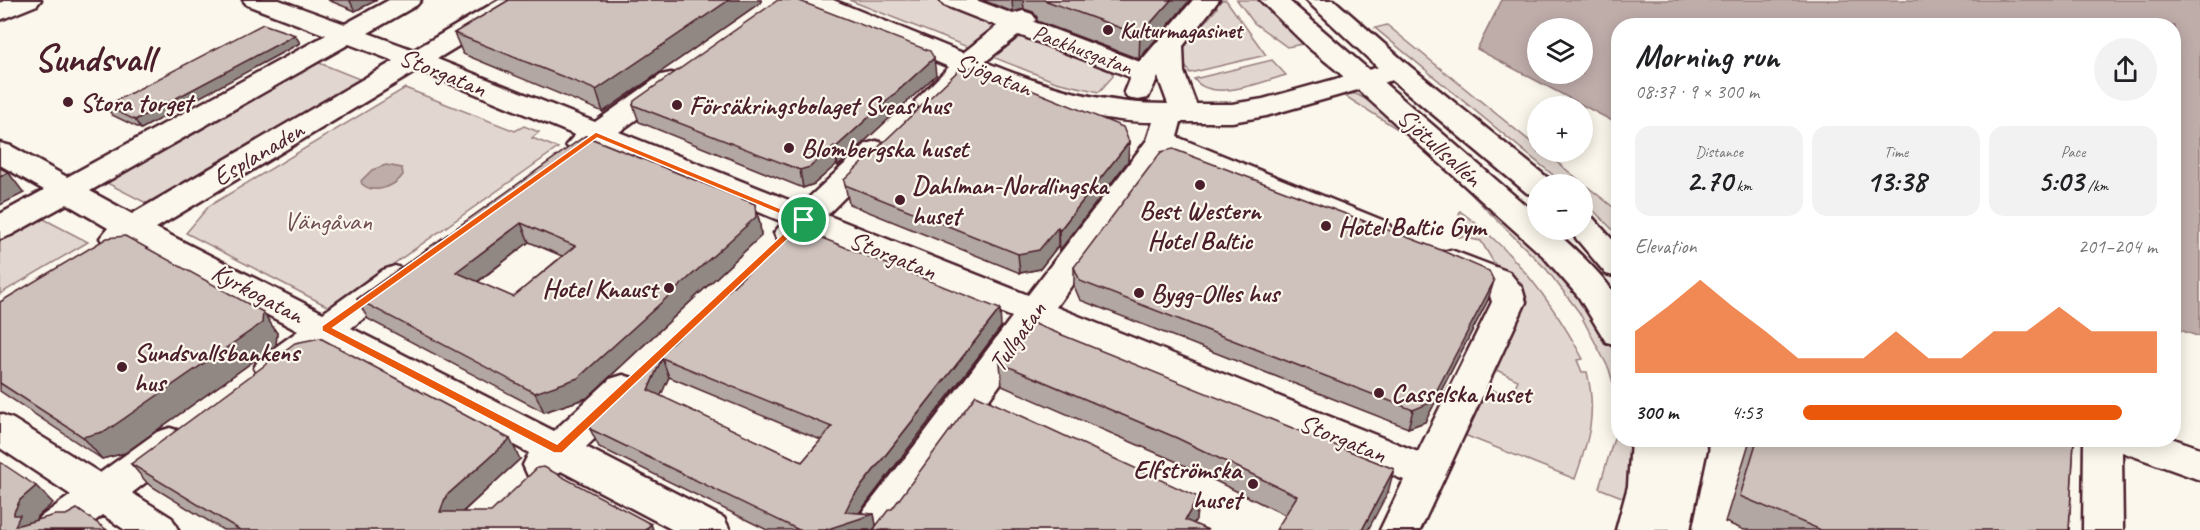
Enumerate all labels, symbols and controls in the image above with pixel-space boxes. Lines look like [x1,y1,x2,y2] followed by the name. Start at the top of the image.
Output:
[1120,17,1244,45] place label: Kulturmagasinet
[1029,18,1137,82] street label: Packhusgatan
[1527,18,1593,240] map controls
[1527,18,1593,84] button: layers
[1101,23,1115,37] marker: Kulturmagasinet
[34,35,161,82] district label: Sundsvall
[1635,35,1779,77] text: Morning run
[2094,38,2157,101] button: share
[394,40,491,105] street label: Storgatan
[951,45,1038,105] street label: Sjögatan
[1635,79,1759,104] text: 08:37 · 9 × 300 m
[80,86,196,119] place label: Stora torget
[689,89,953,122] place label: Försäkringsbolaget Sveas hus
[61,95,75,109] marker: Stora torget
[1527,96,1593,162] button: +
[670,98,684,112] marker: Försäkringsbolaget Sveas hus
[1390,101,1490,195] street label: Sjötullsallén
[207,113,311,194] street label: Esplanaden
[801,132,970,165] place label: Blombergska huset
[782,141,796,155] marker: Blombergska huset
[1695,142,1743,162] text: Distance
[1884,142,1908,162] text: Time
[2061,142,2085,162] text: Pace
[1686,162,1732,200] text: 2.70
[1866,162,1926,200] text: 13:38
[2038,162,2084,200] text: 5:03
[912,169,1110,232] place label: Dahlman-Nordlingska huset
[1527,174,1593,240] button: −
[1732,176,1752,196] text: km
[2084,176,2108,196] text: /km
[1193,178,1207,192] marker: Best Western Hotel Baltic
[893,193,907,207] marker: Dahlman-Nordlingska huset
[778,194,829,245] pin
[1139,194,1263,257] place label: Best Western Hotel Baltic
[787,203,820,236] icon: arrive
[284,205,372,238] park label: Vängåvan
[1338,210,1488,243] place label: Hotel Baltic Gym
[1319,219,1333,233] marker: Hotel Baltic Gym
[844,223,941,288] street label: Storgatan
[1635,234,1697,259] text: Elevation
[2078,234,2157,259] text: 201–204 m
[206,255,311,332] street label: Kyrkogatan
[542,272,660,305] place label: Hotel Knaust
[1151,277,1282,310] place label: Bygg-Olles hus
[662,281,676,295] marker: Hotel Knaust
[1132,286,1146,300] marker: Bygg-Olles hus
[981,294,1054,378] street label: Tullgatan
[134,336,302,399] place label: Sundsvallsbankens hus
[115,360,129,374] marker: Sundsvallsbankens hus
[1391,377,1534,410] place label: Casselska huset
[1372,386,1386,400] marker: Casselska huset
[1635,400,1678,425] text: 300 m
[1731,400,1762,425] text: 4:53
[1294,406,1391,471] street label: Storgatan
[1133,453,1245,516] place label: Elfströmska huset
[1246,477,1260,491] marker: Elfströmska huset

